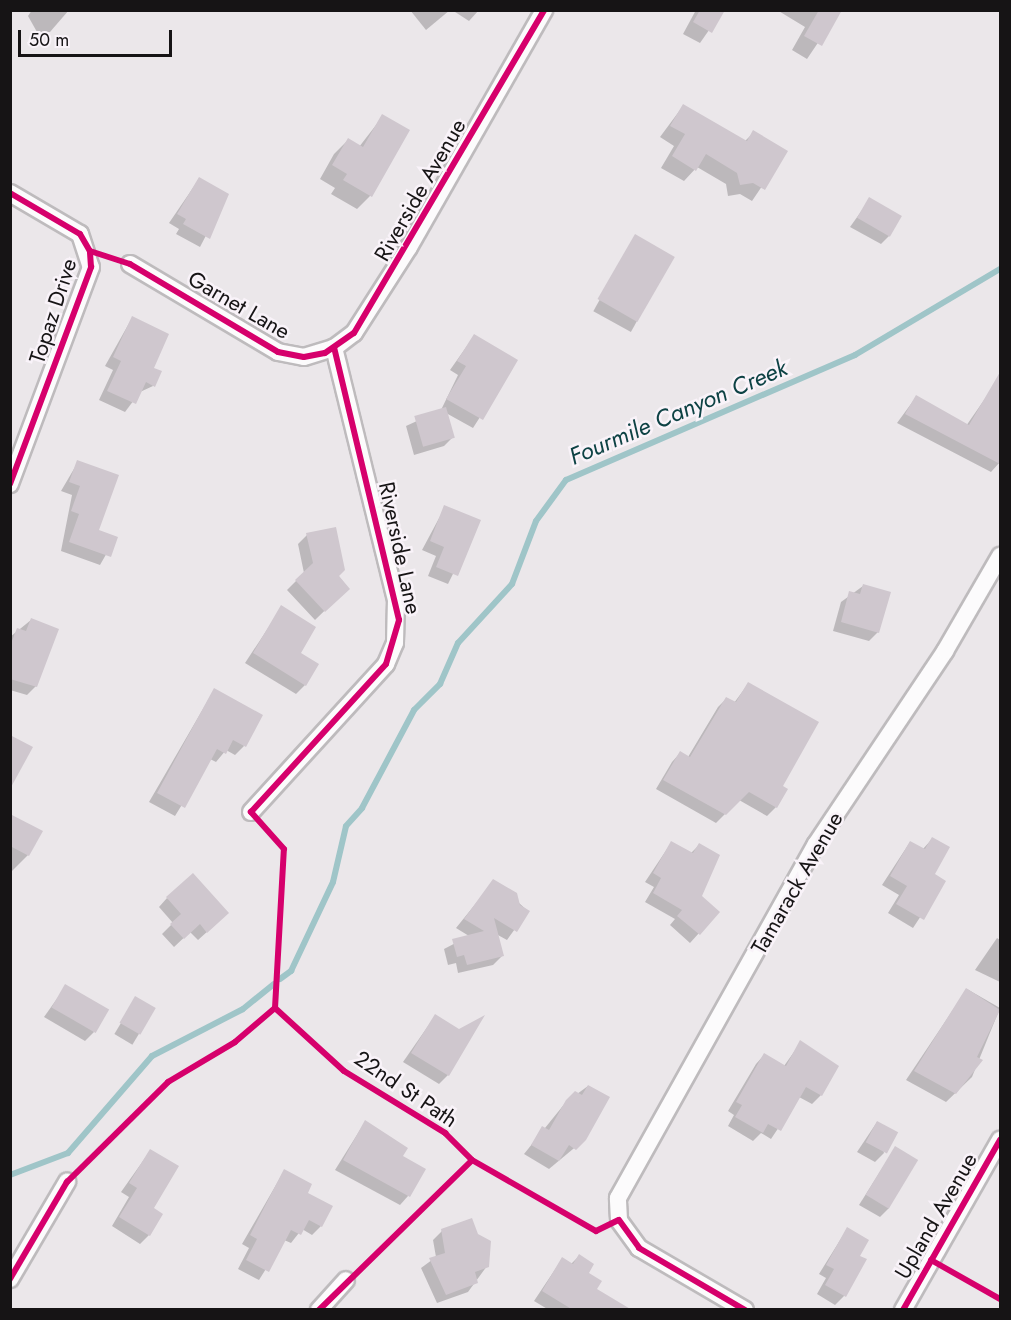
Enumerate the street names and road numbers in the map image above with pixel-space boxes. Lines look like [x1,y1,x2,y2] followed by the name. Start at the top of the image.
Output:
[369,114,471,266] street label: Riverside Avenue
[24,255,82,367] street label: Topaz Drive
[183,265,295,345] street label: Garnet Lane
[373,479,427,617] street label: Riverside Lane
[746,807,848,959] street label: Tamarack Avenue
[350,1045,462,1133] street label: 22nd St Path
[889,1148,983,1284] street label: Upland Avenue

